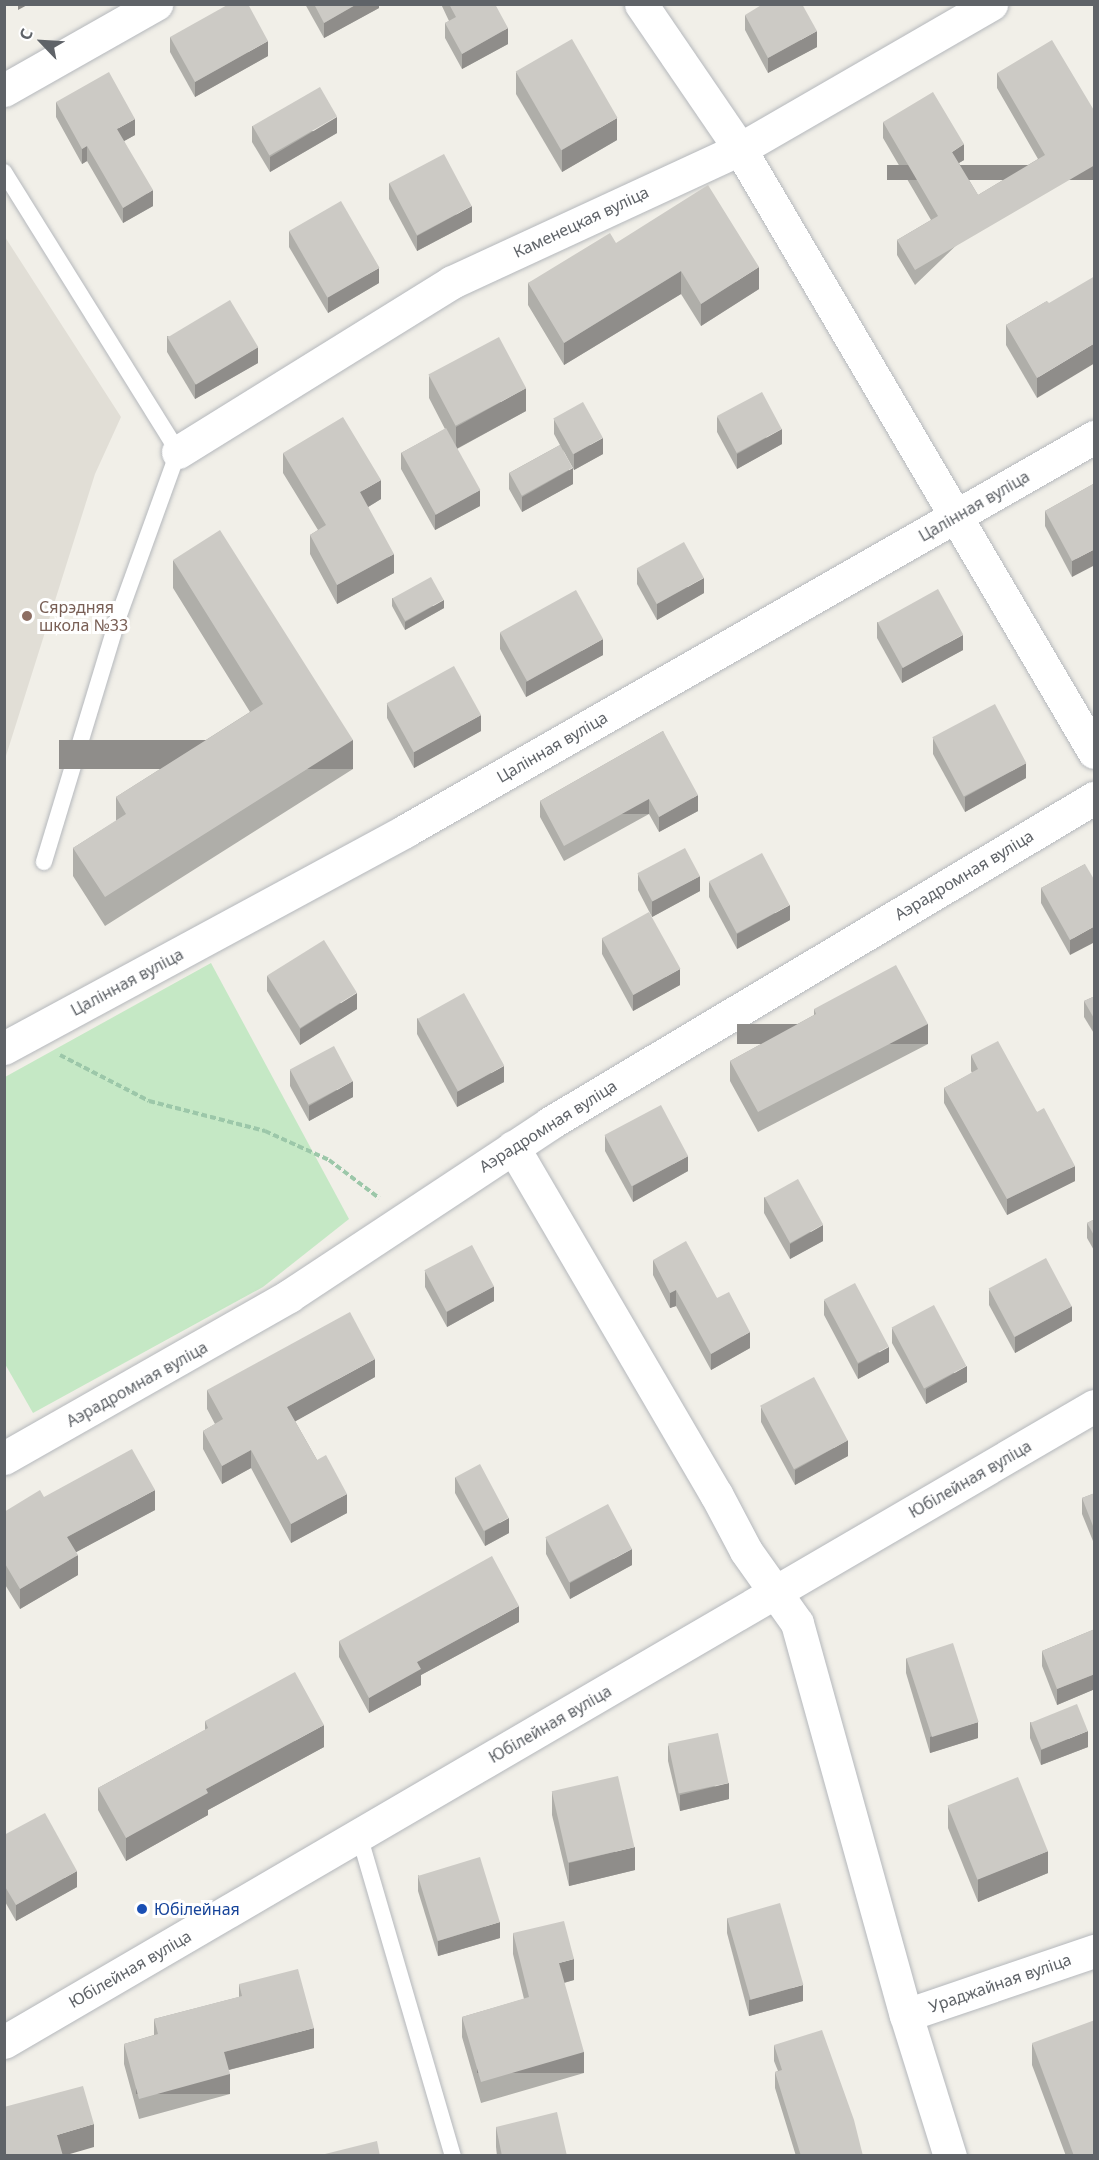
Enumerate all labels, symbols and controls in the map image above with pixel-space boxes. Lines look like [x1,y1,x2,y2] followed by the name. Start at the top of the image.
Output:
[12,12,72,72] north arrow
[14,25,38,44] text: С
[510,182,652,262] street label: Каменецкая вуліца
[915,467,1033,545] street label: Цалінная вуліца
[39,597,128,635] place label: Сярэдняя школа №33
[20,609,34,623] marker: Сярэдняя школа №33
[493,708,611,786] street label: Цалінная вуліца
[891,826,1037,924] street label: Аэрадромная вуліца
[67,944,187,1020] street label: Цалінная вуліца
[476,1076,620,1176] street label: Аэрадромная вуліца
[63,1337,211,1431] street label: Аэрадромная вуліца
[905,1436,1035,1522] street label: Юбілейная вуліца
[485,1681,615,1767] street label: Юбілейная вуліца
[154,1899,240,1919] place label: Юбілейная
[135,1902,149,1916] marker: Юбілейная
[65,1926,195,2012] street label: Юбілейная вуліца
[926,1950,1074,2016] street label: Ураджайная вуліца

